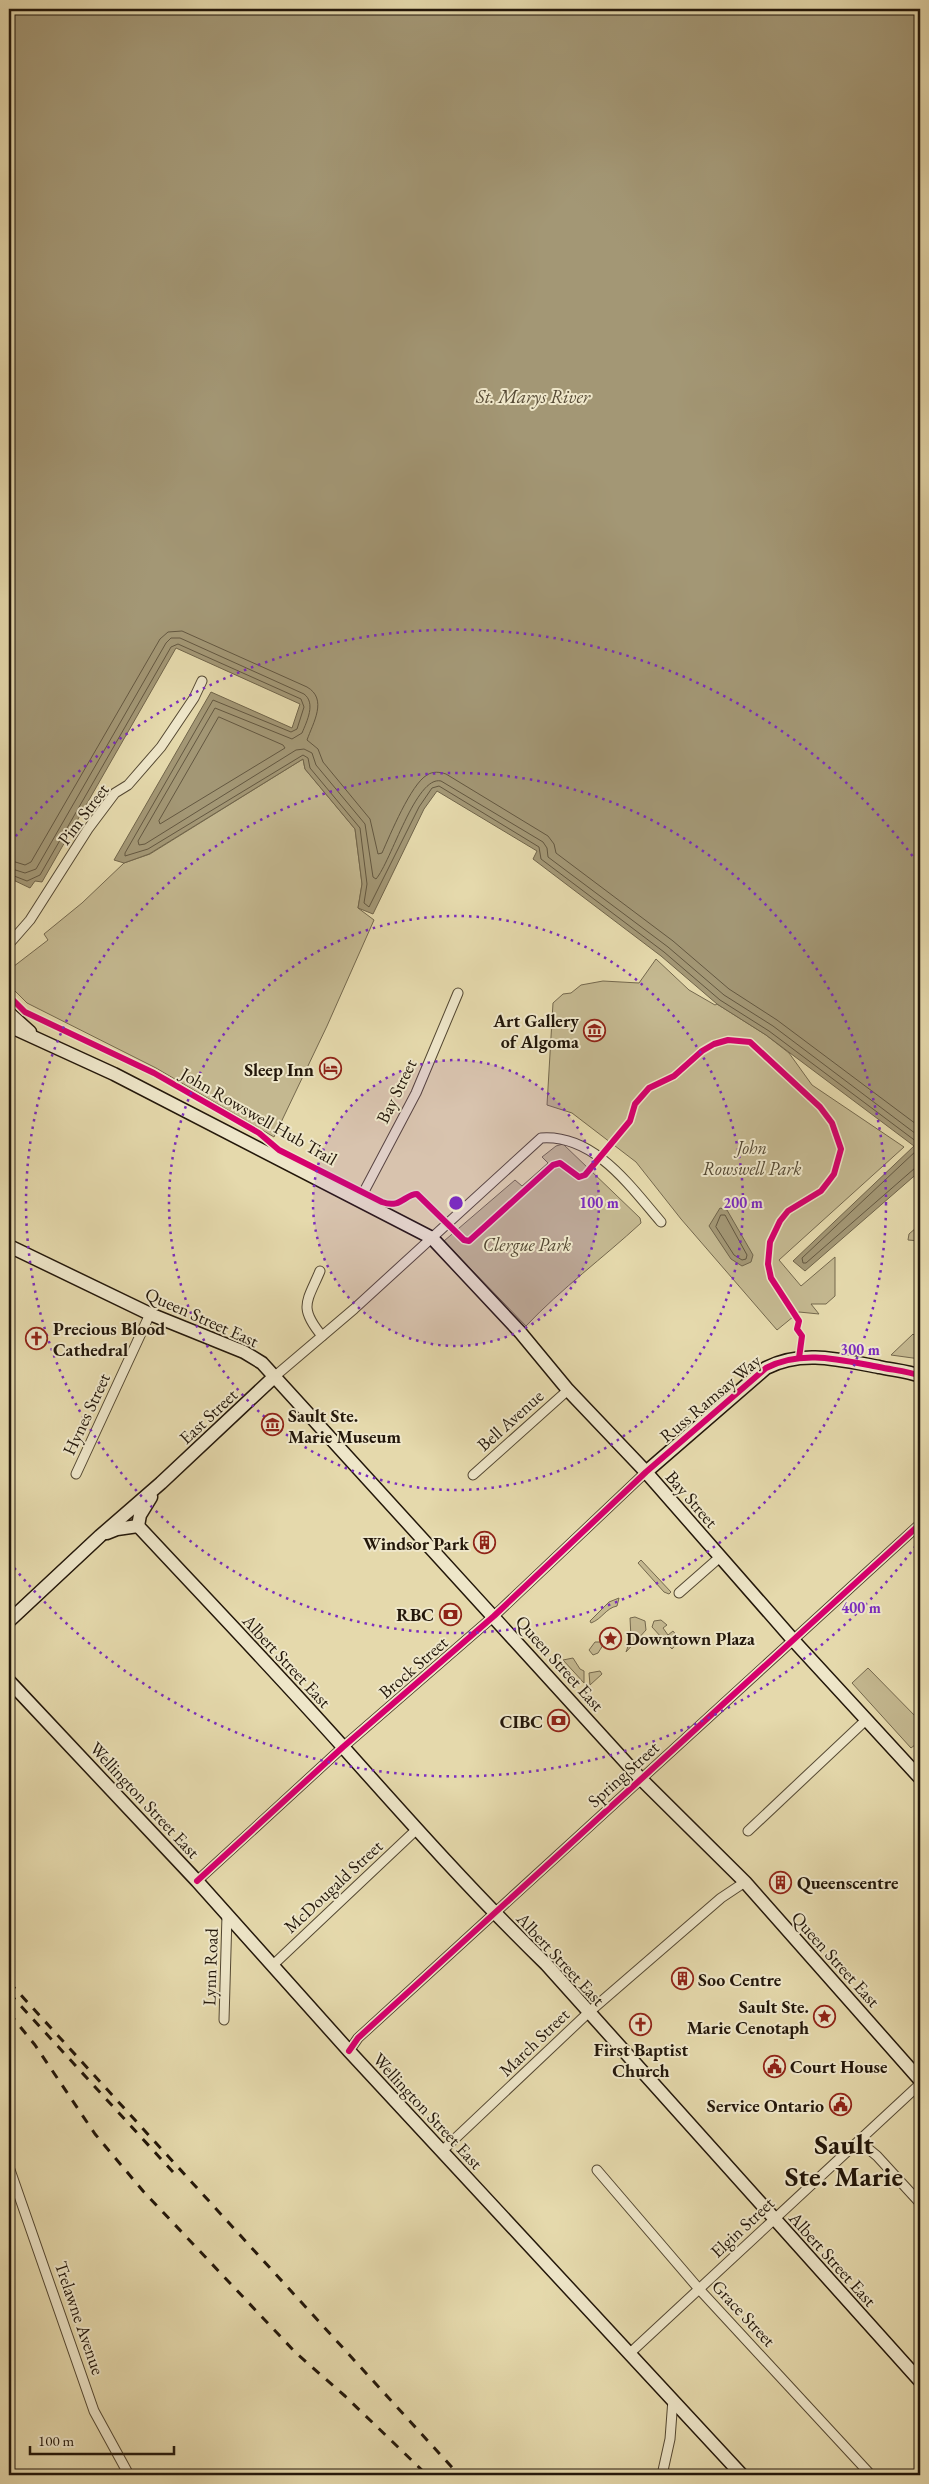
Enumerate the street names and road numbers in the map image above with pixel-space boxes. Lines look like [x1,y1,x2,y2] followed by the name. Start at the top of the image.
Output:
[52,778,114,849] street label: Pim Street
[371,1055,422,1127] street label: Bay Street
[175,1061,341,1170] street label: John Rowswell Hub Trail
[142,1282,263,1352] street label: Queen Street East
[655,1349,766,1447] street label: Russ Ramsay Way
[57,1369,115,1459] street label: Hynes Street
[174,1383,242,1449] street label: East Street
[472,1384,548,1456] street label: Bell Avenue
[661,1466,723,1533] street label: Bay Street
[237,1609,337,1713] street label: Albert Street East
[511,1610,609,1716] street label: Queen Street East
[374,1630,453,1703] street label: Brock Street
[582,1736,664,1812] street label: Spring Street
[85,1737,205,1863] street label: Wellington Street East
[279,1834,387,1938] street label: McDougald Street
[787,1906,885,2012] street label: Queen Street East
[511,1907,611,2011] street label: Albert Street East
[197,1927,223,2006] street label: Lynn Road
[494,2003,574,2081] street label: March Street
[368,2048,488,2174] street label: Wellington Street East
[705,2191,779,2262] street label: Elgin Street
[784,2206,882,2311] street label: Albert Street East
[50,2258,110,2378] street label: Trelawne Avenue
[707,2275,781,2352] street label: Grace Street

